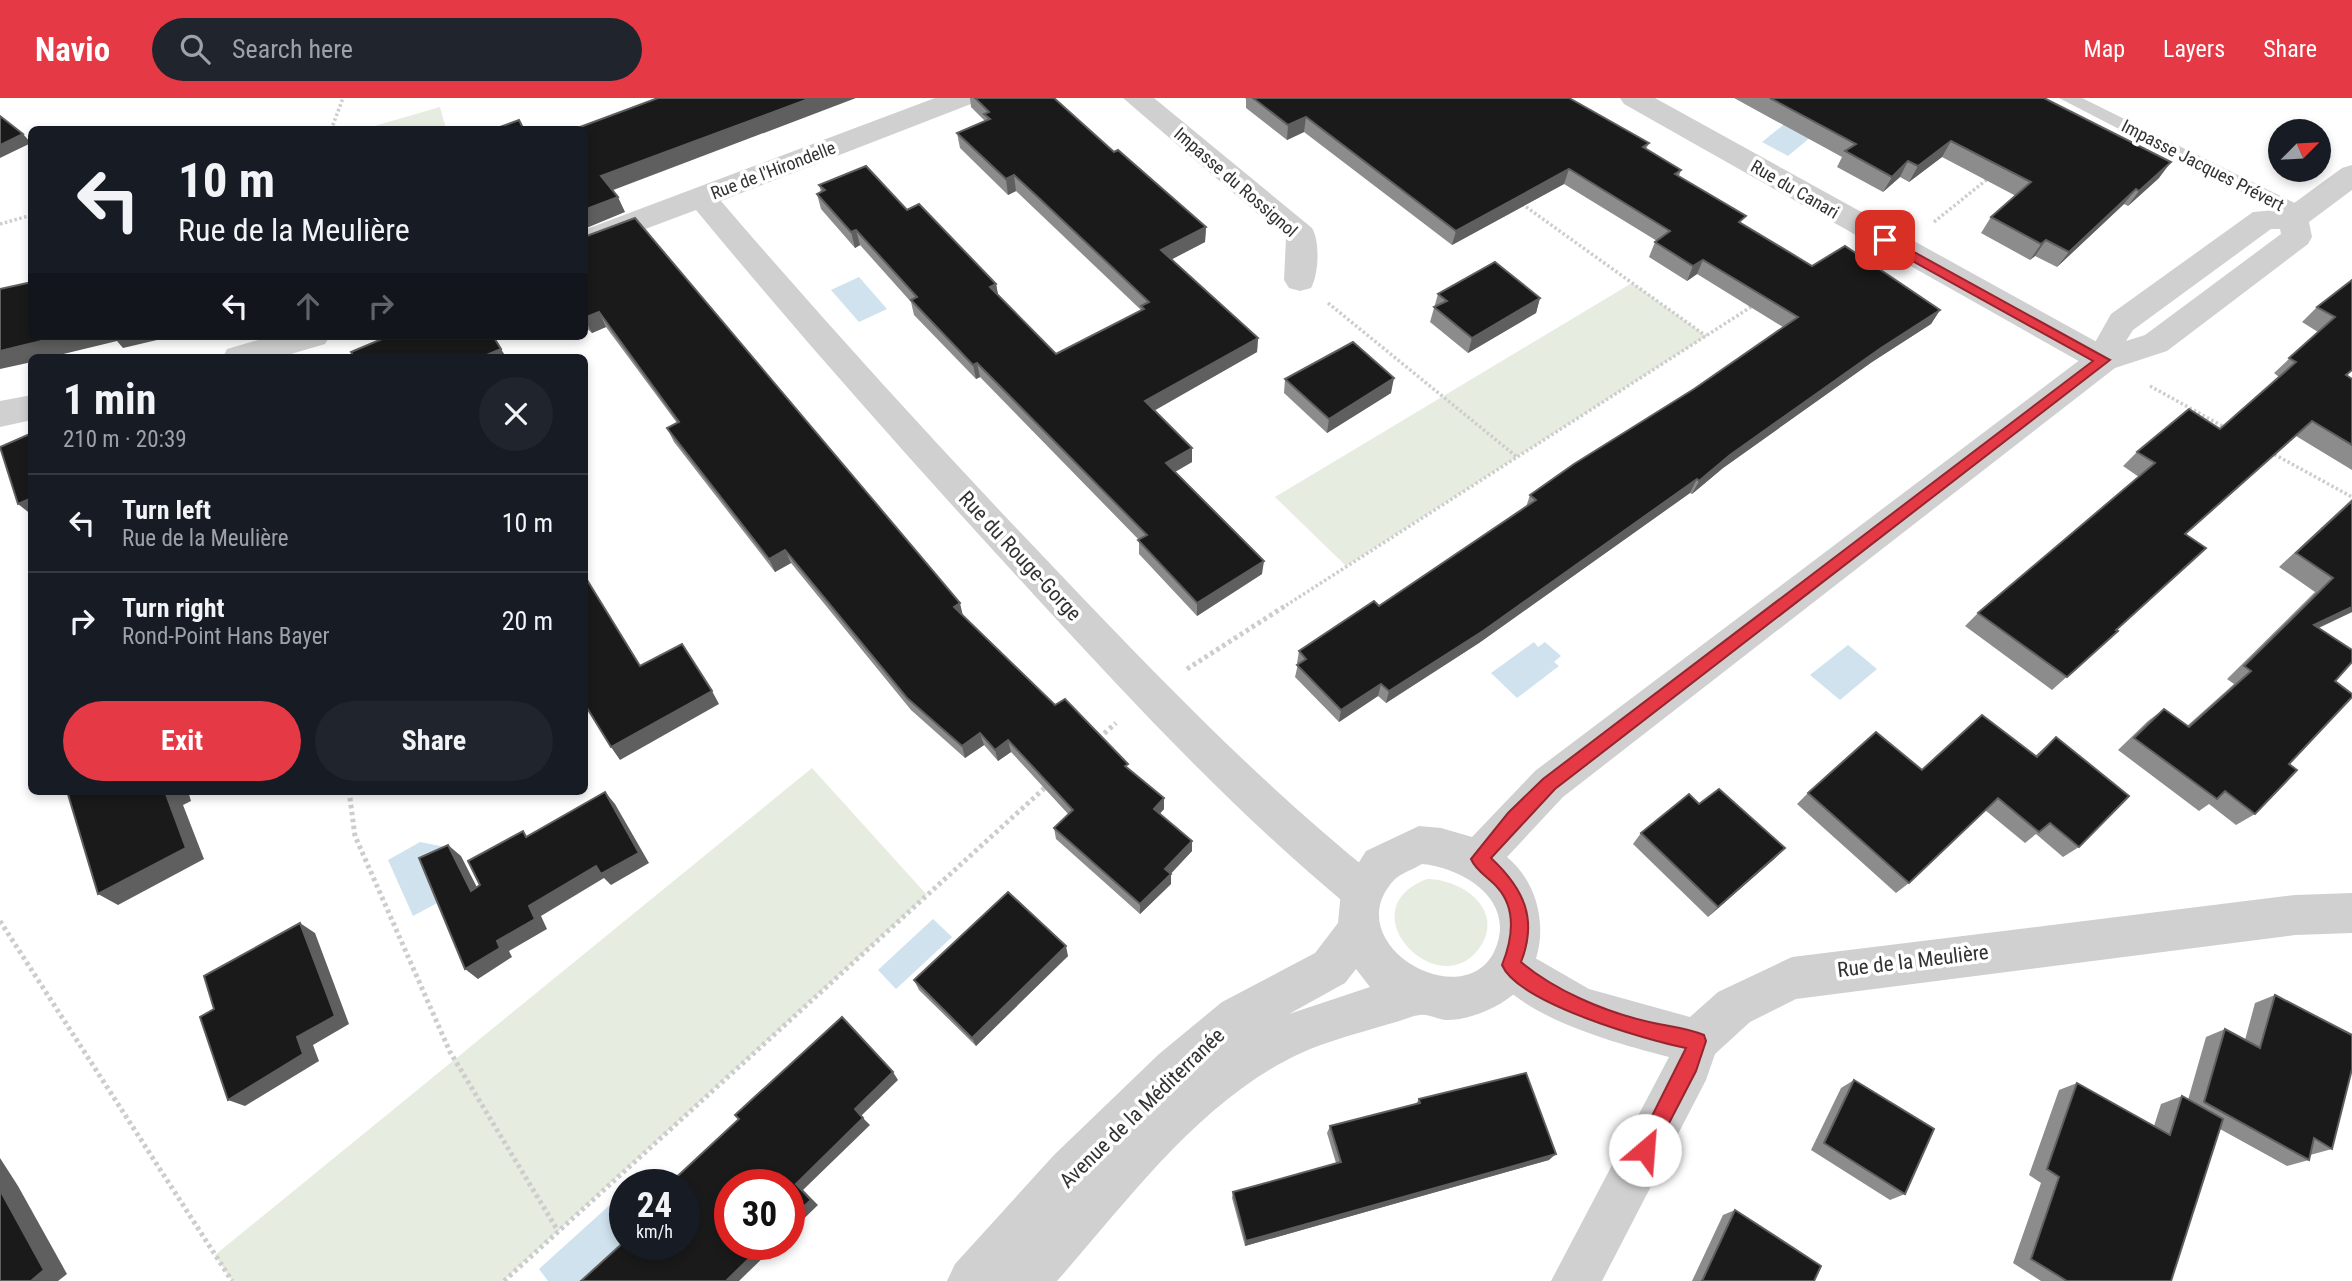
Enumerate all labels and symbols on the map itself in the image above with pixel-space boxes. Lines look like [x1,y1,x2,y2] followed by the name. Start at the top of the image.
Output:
[2118,115,2288,215] street label: Impasse Jacques Prévert
[2268,119,2331,182] north arrow
[1170,123,1302,241] street label: Impasse du Rossignol
[708,137,838,203] street label: Rue de l'Hirondelle
[1747,155,1843,223] street label: Rue du Canari
[1855,210,1915,270] pin
[954,486,1086,626] street label: Rue du Rouge-Gorge
[1836,940,1990,982] street label: Rue de la Meulière
[1055,1023,1229,1193] street label: Avenue de la Méditerranée
[1608,1113,1682,1187] position arrow
[714,1169,805,1260] speed limit sign: 30

